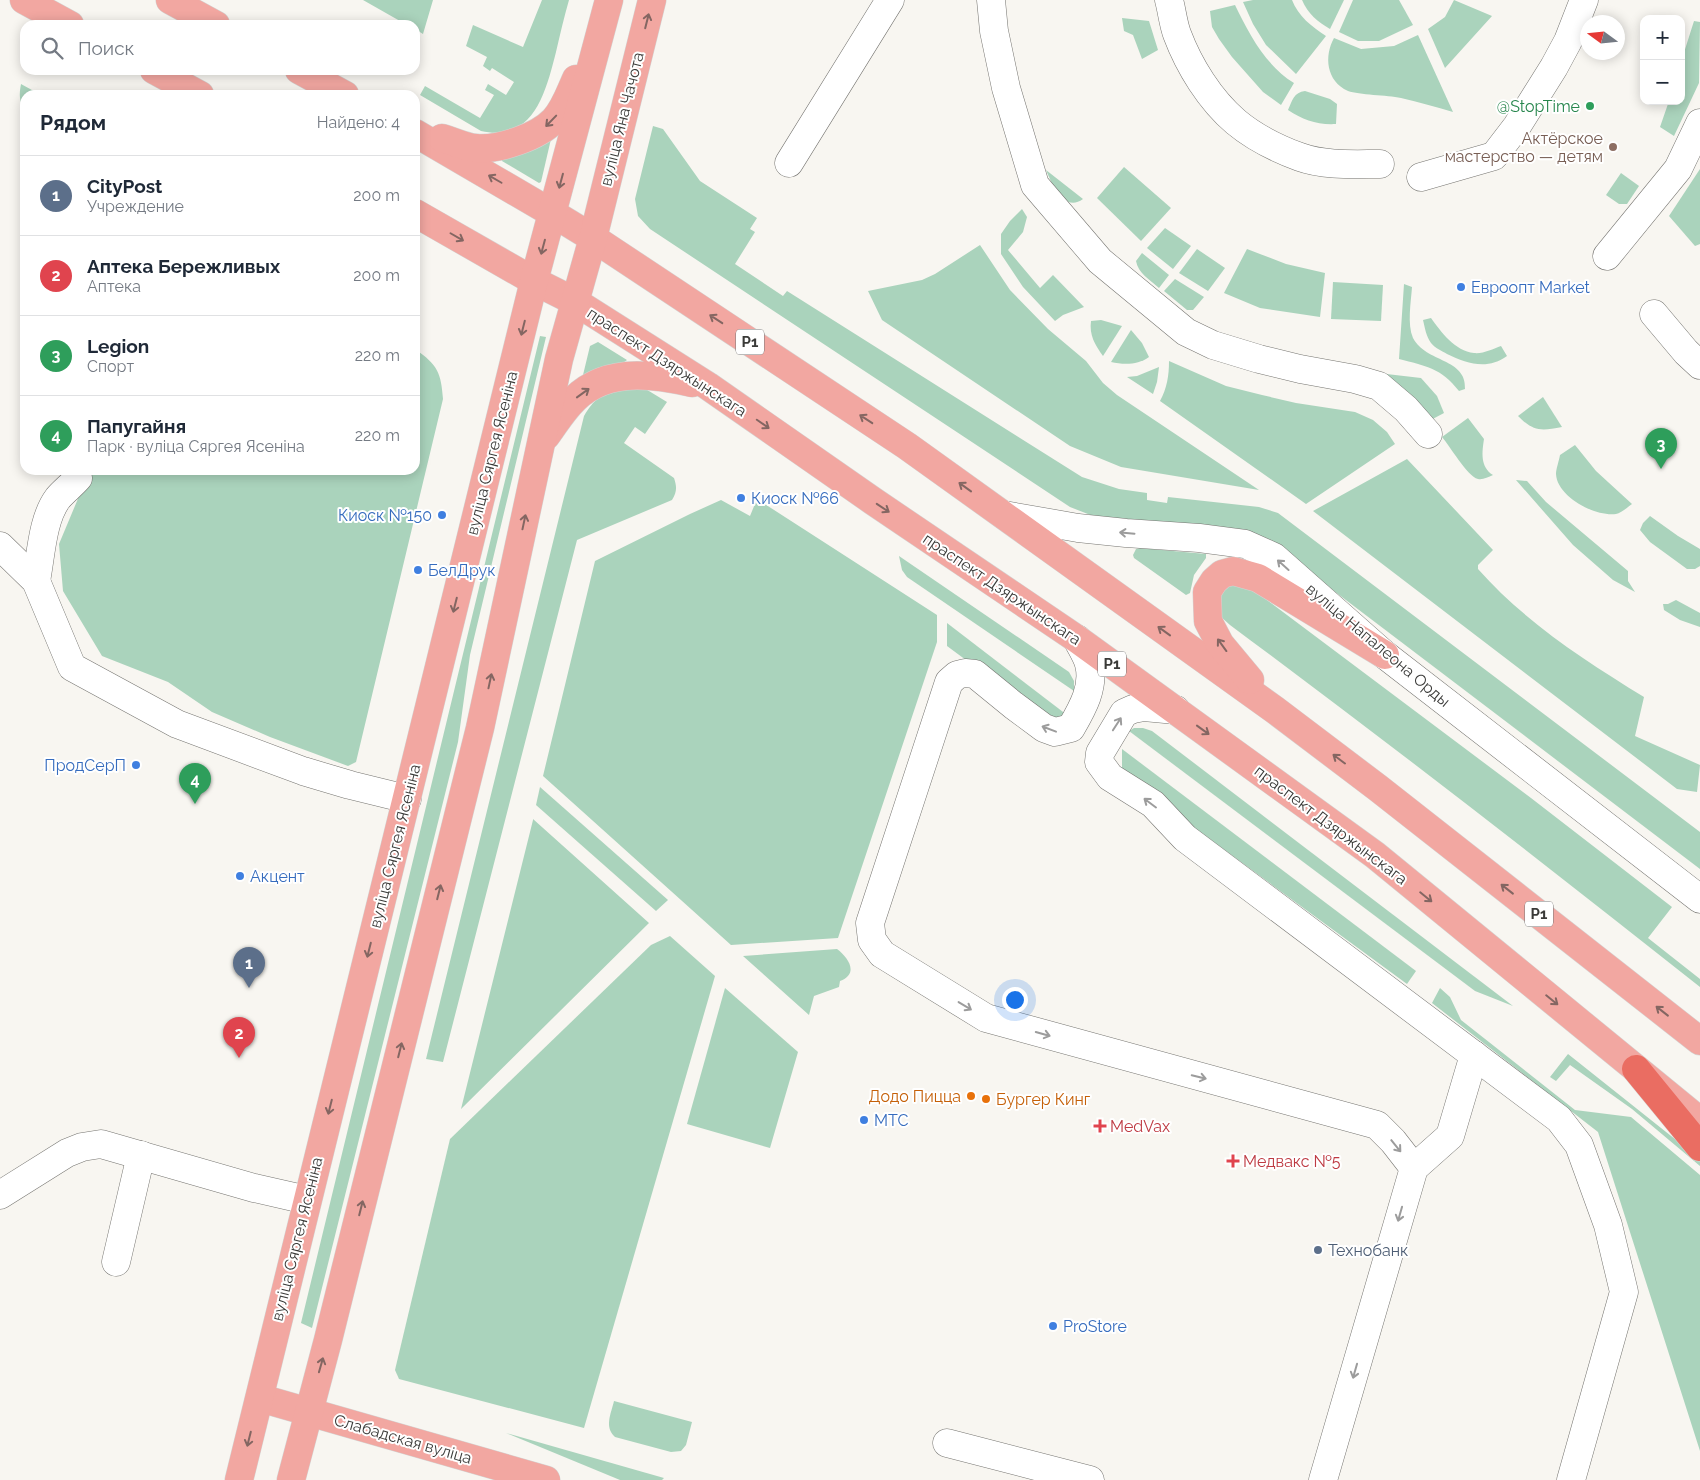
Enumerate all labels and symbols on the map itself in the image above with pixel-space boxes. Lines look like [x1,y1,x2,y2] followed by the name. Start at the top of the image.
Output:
[643,13,652,29] one-way arrow
[1580,15,1625,60] north arrow
[596,50,648,188] street label: вуліца Яна Чачота
[1497,97,1580,116] place label: @StopTime
[1584,100,1596,112] marker: @StopTime
[545,115,557,128] one-way arrow
[1445,129,1603,166] place label: Актёрское мастерство — детям
[1607,141,1619,153] marker: Актёрское мастерство — детям
[556,173,565,189] one-way arrow
[488,174,503,184] one-way arrow
[450,232,464,242] one-way arrow
[538,238,548,254] one-way arrow
[1471,278,1591,297] place label: Евроопт Market
[1455,281,1467,293] marker: Евроопт Market
[584,303,750,421] street label: праспект Дзяржынскага
[709,314,723,325] one-way arrow
[518,320,527,336] one-way arrow
[736,330,764,354] road number: Р1
[462,369,522,537] street label: вуліца Сяргея Ясеніна
[576,388,590,398] one-way arrow
[859,414,873,424] one-way arrow
[755,419,769,429] one-way arrow
[1645,428,1677,469] pin: 3
[958,482,972,492] one-way arrow
[751,489,839,508] place label: Киоск №66
[735,492,747,504] marker: Киоск №66
[875,503,889,513] one-way arrow
[338,506,432,525] place label: Киоск №150
[436,509,448,521] marker: Киоск №150
[520,514,529,530] one-way arrow
[1120,528,1136,538] one-way arrow
[919,529,1085,649] street label: праспект Дзяржынскага
[1277,559,1290,571] one-way arrow
[428,561,496,580] place label: БелДрук
[412,564,424,576] marker: БелДрук
[1302,579,1454,711] street label: вуліца Напалеона Орды
[450,597,459,613] one-way arrow
[1157,626,1171,636] one-way arrow
[1217,638,1227,652] one-way arrow
[1098,652,1126,676] road number: Р1
[486,673,496,689] one-way arrow
[1112,717,1122,731] one-way arrow
[1042,724,1057,733] one-way arrow
[1196,725,1210,735] one-way arrow
[1333,753,1346,764] one-way arrow
[44,756,126,775] place label: ПродСерП
[130,759,142,771] marker: ПродСерП
[1251,761,1411,889] street label: праспект Дзяржынскага
[365,762,425,930] street label: вуліца Сяргея Ясеніна
[179,763,211,804] pin: 4
[1144,798,1157,809] one-way arrow
[250,867,305,886] place label: Акцент
[234,870,246,882] marker: Акцент
[1500,883,1513,894] one-way arrow
[435,885,445,901] one-way arrow
[1420,892,1433,903] one-way arrow
[1525,902,1553,926] road number: Р1
[364,941,373,957] one-way arrow
[233,947,265,988] pin: 1
[1002,987,1028,1013] your location
[1545,995,1558,1006] one-way arrow
[958,1001,972,1011] one-way arrow
[1656,1005,1669,1016] one-way arrow
[223,1017,255,1058] pin: 2
[1034,1030,1050,1040] one-way arrow
[396,1043,405,1059] one-way arrow
[1191,1073,1207,1082] one-way arrow
[868,1087,961,1106] place label: Додо Пицца
[965,1090,977,1102] marker: Додо Пицца
[996,1090,1091,1109] place label: Бургер Кинг
[980,1093,992,1105] marker: Бургер Кинг
[325,1099,334,1115] one-way arrow
[874,1111,908,1130] place label: МТС
[858,1114,870,1126] marker: МТС
[1110,1117,1170,1136] place label: MedVax
[1094,1120,1106,1132] marker: MedVax
[1391,1139,1402,1152] one-way arrow
[1243,1152,1341,1171] place label: Медвакс №5
[267,1155,327,1323] street label: вуліца Сяргея Ясеніна
[1227,1155,1239,1167] marker: Медвакс №5
[357,1200,366,1216] one-way arrow
[1395,1206,1404,1222] one-way arrow
[1328,1241,1408,1260] place label: Технобанк
[1312,1244,1324,1256] marker: Технобанк
[1063,1317,1127,1336] place label: ProStore
[1047,1320,1059,1332] marker: ProStore
[317,1358,327,1374] one-way arrow
[1349,1362,1359,1378] one-way arrow
[332,1410,474,1468] street label: Слабадская вуліца
[244,1430,253,1446] one-way arrow

